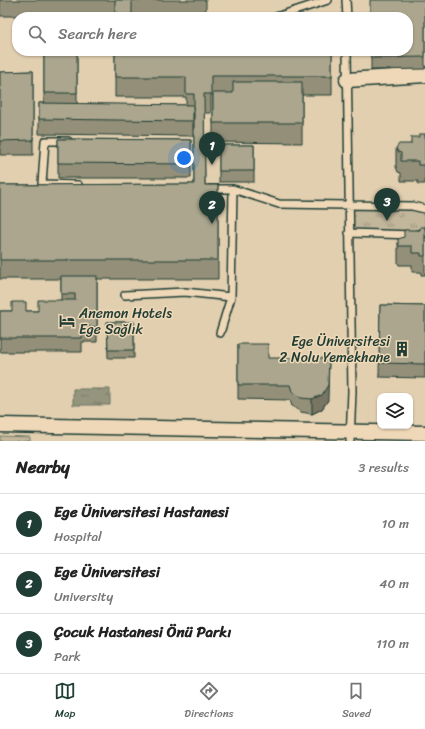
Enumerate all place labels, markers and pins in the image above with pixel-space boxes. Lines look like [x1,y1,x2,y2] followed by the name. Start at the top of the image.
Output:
[199,132,225,165] pin: 1
[374,188,400,221] pin: 3
[199,191,225,224] pin: 2
[78,301,172,342] place label: Anemon Hotels Ege Sağlık
[58,312,76,330] hotel icon: Anemon Hotels Ege Sağlık
[279,329,391,370] place label: Ege Üniversitesi 2 Nolu Yemekhane
[393,340,411,358] building icon: Ege Üniversitesi 2 Nolu Yemekhane

